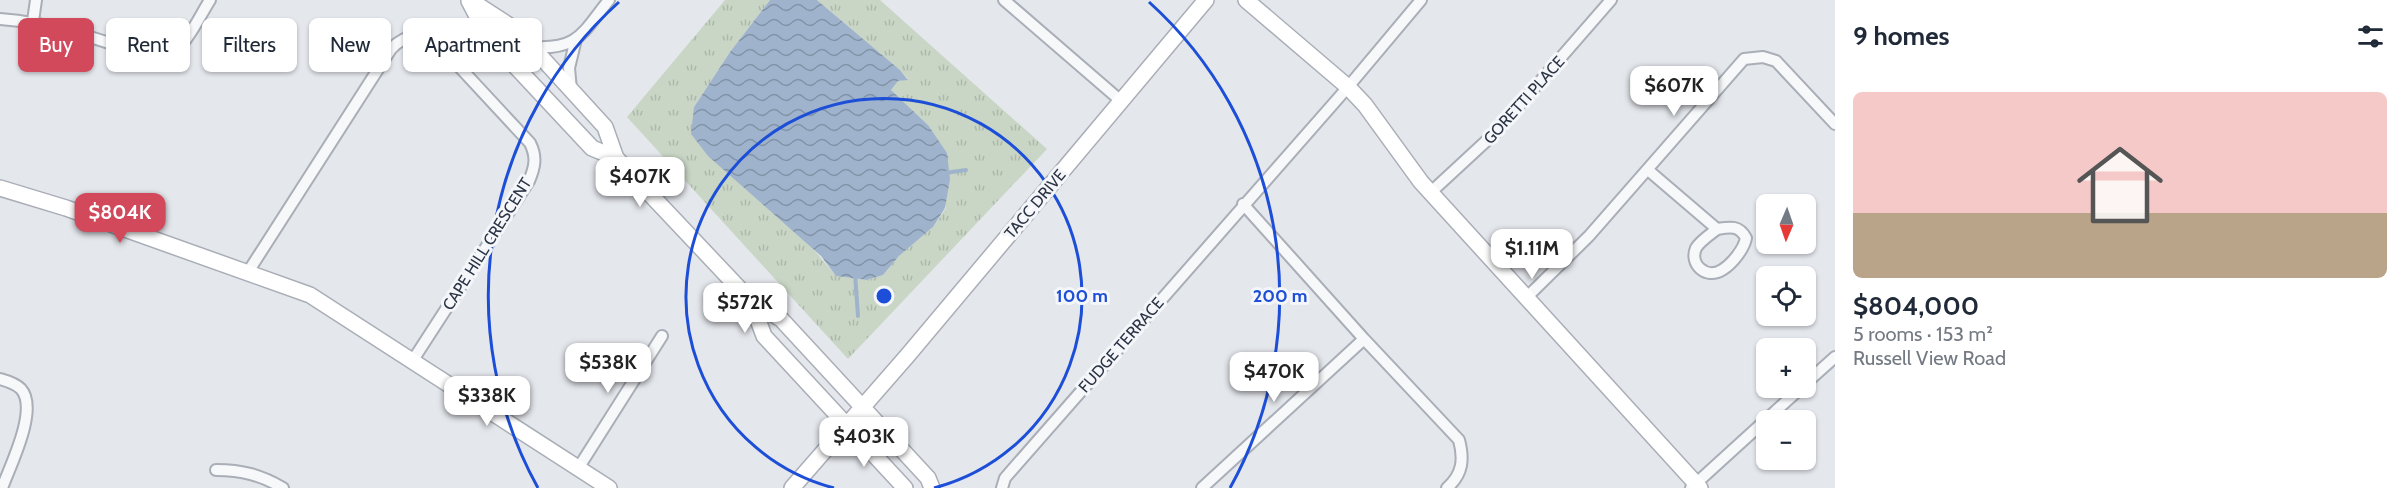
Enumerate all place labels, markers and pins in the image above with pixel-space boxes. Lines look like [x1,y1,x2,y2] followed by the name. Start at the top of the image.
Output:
[1632,66,1716,117] pin: $607K
[598,157,682,208] pin: $407K
[78,193,162,244] pin: $804K
[1483,229,1581,280] pin: $1.11M
[703,283,787,334] pin: $572K
[874,286,894,306] centre of rings
[566,343,650,394] pin: $538K
[1232,352,1316,403] pin: $470K
[445,376,529,427] pin: $338K
[822,417,906,468] pin: $403K

